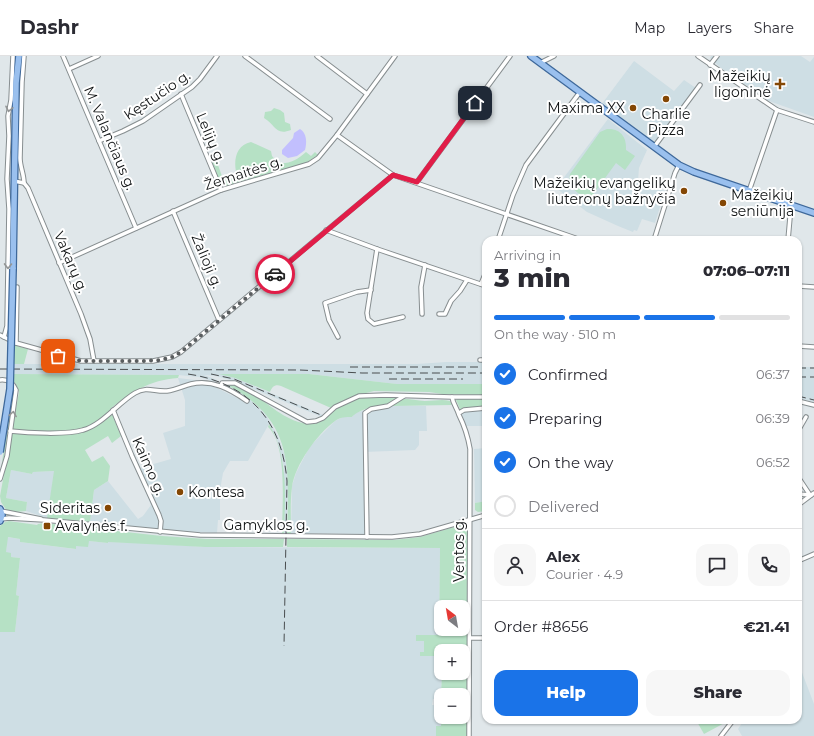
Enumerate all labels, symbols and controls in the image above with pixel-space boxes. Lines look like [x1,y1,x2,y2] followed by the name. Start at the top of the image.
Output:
[20,16,79,39] text: Dashr
[634,19,665,37] text: Map
[687,19,732,37] text: Layers
[754,19,794,37] text: Share
[120,66,194,124] street label: Kęstučio g.
[709,67,771,101] place label: Mažeikių ligoninė
[774,78,786,90] marker: Mažeikių ligoninė
[80,83,140,193] street label: M. Valančiaus g.
[458,86,492,120] pin
[464,92,486,114] icon: home
[661,94,671,104] marker: Charlie Pizza
[547,99,625,117] place label: Maxima XX
[628,103,638,113] marker: Maxima XX
[641,105,691,139] place label: Charlie Pizza
[6,106,14,112] one-way arrow
[192,110,230,166] street label: Lelijų g.
[202,152,284,194] street label: Žemaitės g.
[533,174,676,208] place label: Mažeikių evangelikų liuteronų bažnyčia
[679,186,689,196] marker: Mažeikių evangelikų liuteronų bažnyčia
[731,186,794,220] place label: Mažeikių seniūnija
[718,198,728,208] marker: Mažeikių seniūnija
[50,229,92,295] street label: Vakarų g.
[187,231,227,291] street label: Žalioji g.
[494,247,561,263] text: Arriving in
[255,254,295,294] courier
[703,261,790,280] text: 07:06–07:11
[494,262,571,294] text: 3 min
[4,263,12,269] one-way arrow
[264,263,286,285] icon: car
[494,326,616,342] text: On the way · 510 m
[41,339,75,373] pin
[47,345,69,367] icon: bag
[494,363,516,385] icon: check
[528,365,608,384] text: Confirmed
[756,366,790,382] text: 06:37
[494,407,516,429] icon: check
[528,409,603,428] text: Preparing
[755,410,790,426] text: 06:39
[8,411,17,417] one-way arrow
[128,434,170,498] street label: Kaimo g.
[494,451,516,473] icon: check
[528,453,613,472] text: On the way
[756,454,790,470] text: 06:52
[188,483,245,501] place label: Kontesa
[175,487,185,497] marker: Kontesa
[528,497,600,516] text: Delivered
[40,499,100,517] place label: Sideritas
[103,503,113,513] marker: Sideritas
[223,516,309,534] street label: Gamyklos g.
[55,517,128,535] place label: Avalynės f.
[450,518,468,582] street label: Ventos g.
[42,521,52,531] marker: Avalynės f.
[494,544,536,586] button: person
[696,544,738,586] button: chat
[748,544,790,586] button: phone
[546,547,580,566] text: Alex
[546,566,623,582] text: Courier · 4.9
[434,600,470,636] north arrow
[434,600,470,724] map controls
[494,617,588,636] text: Order #8656
[743,617,790,636] text: €21.41
[434,644,470,680] button: +
[494,670,638,716] button: Help
[646,670,790,716] button: Share
[434,688,470,724] button: −

